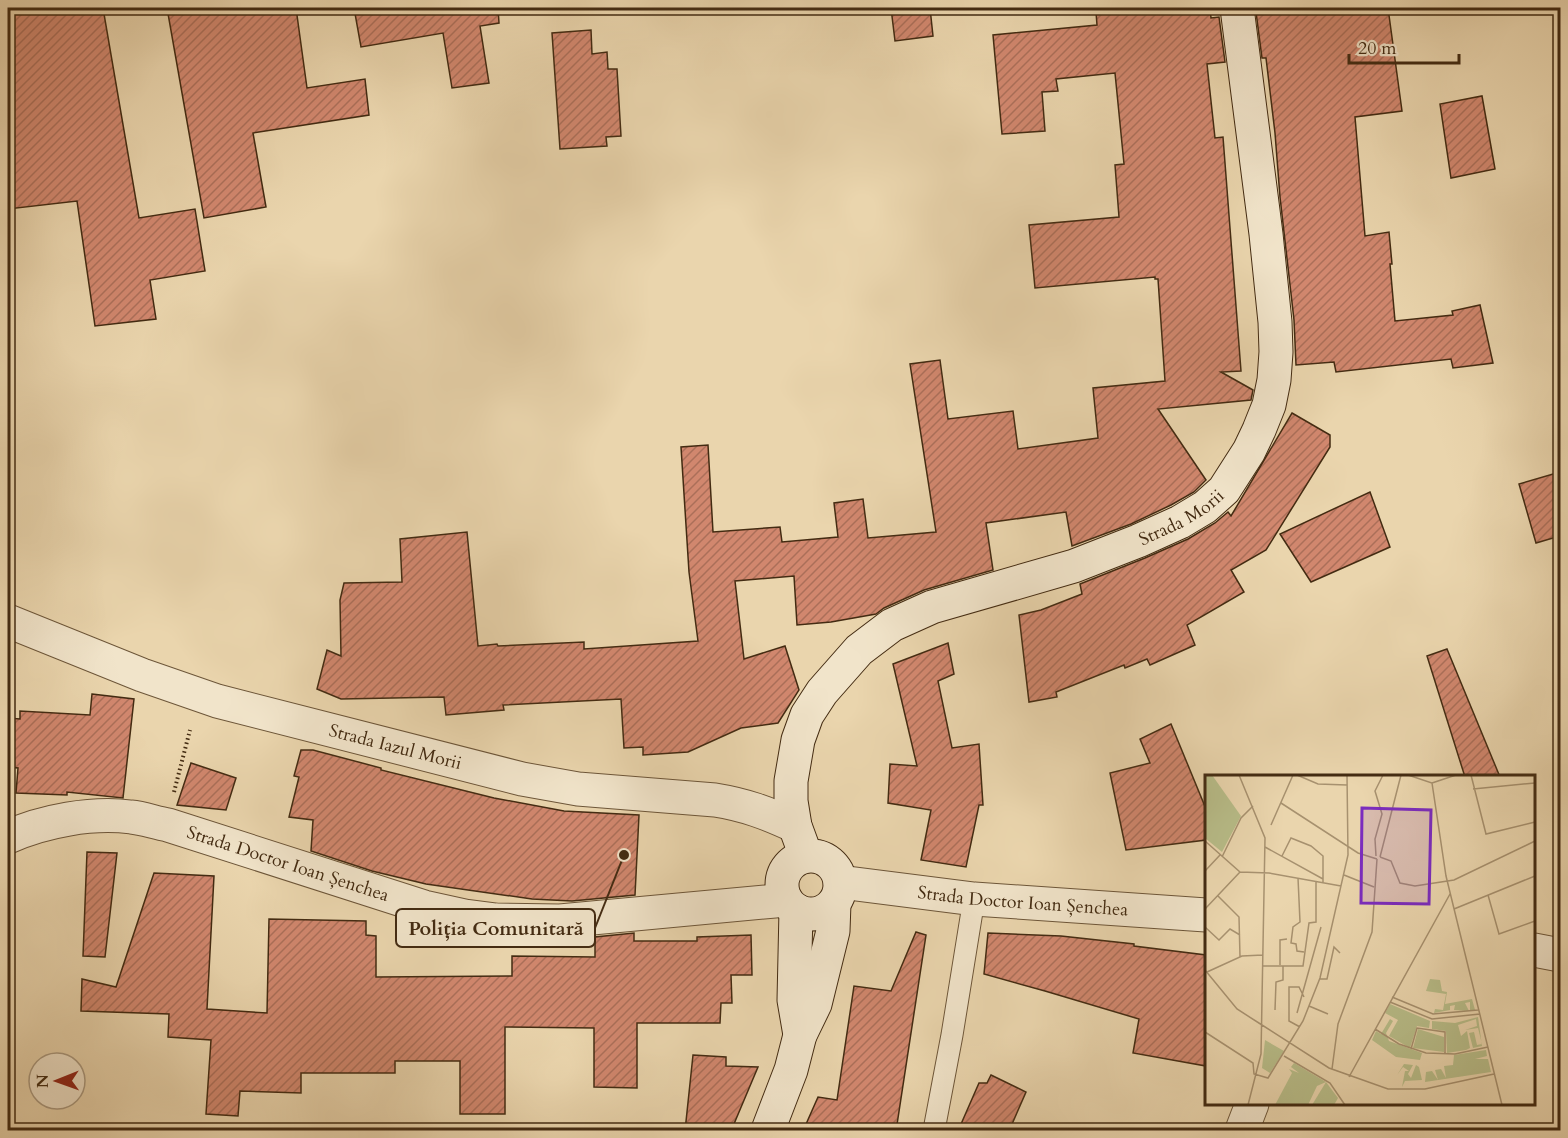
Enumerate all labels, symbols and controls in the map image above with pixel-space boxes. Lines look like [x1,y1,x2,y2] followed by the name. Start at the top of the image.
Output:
[1349,27,1458,65] scale bar
[1358,36,1397,61] text: 20 m
[1135,483,1229,552] street label: Strada Morii
[326,718,464,776] street label: Strada Iazul Morii
[1205,775,1535,1105] inset map
[184,819,393,908] street label: Strada Doctor Ioan Șenchea
[916,879,1129,922] street label: Strada Doctor Ioan Șenchea
[396,909,595,947] callout: Poliția Comunitară
[408,915,584,942] text: Poliția Comunitară
[27,1051,87,1111] north arrow
[32,1074,54,1088] text: N

